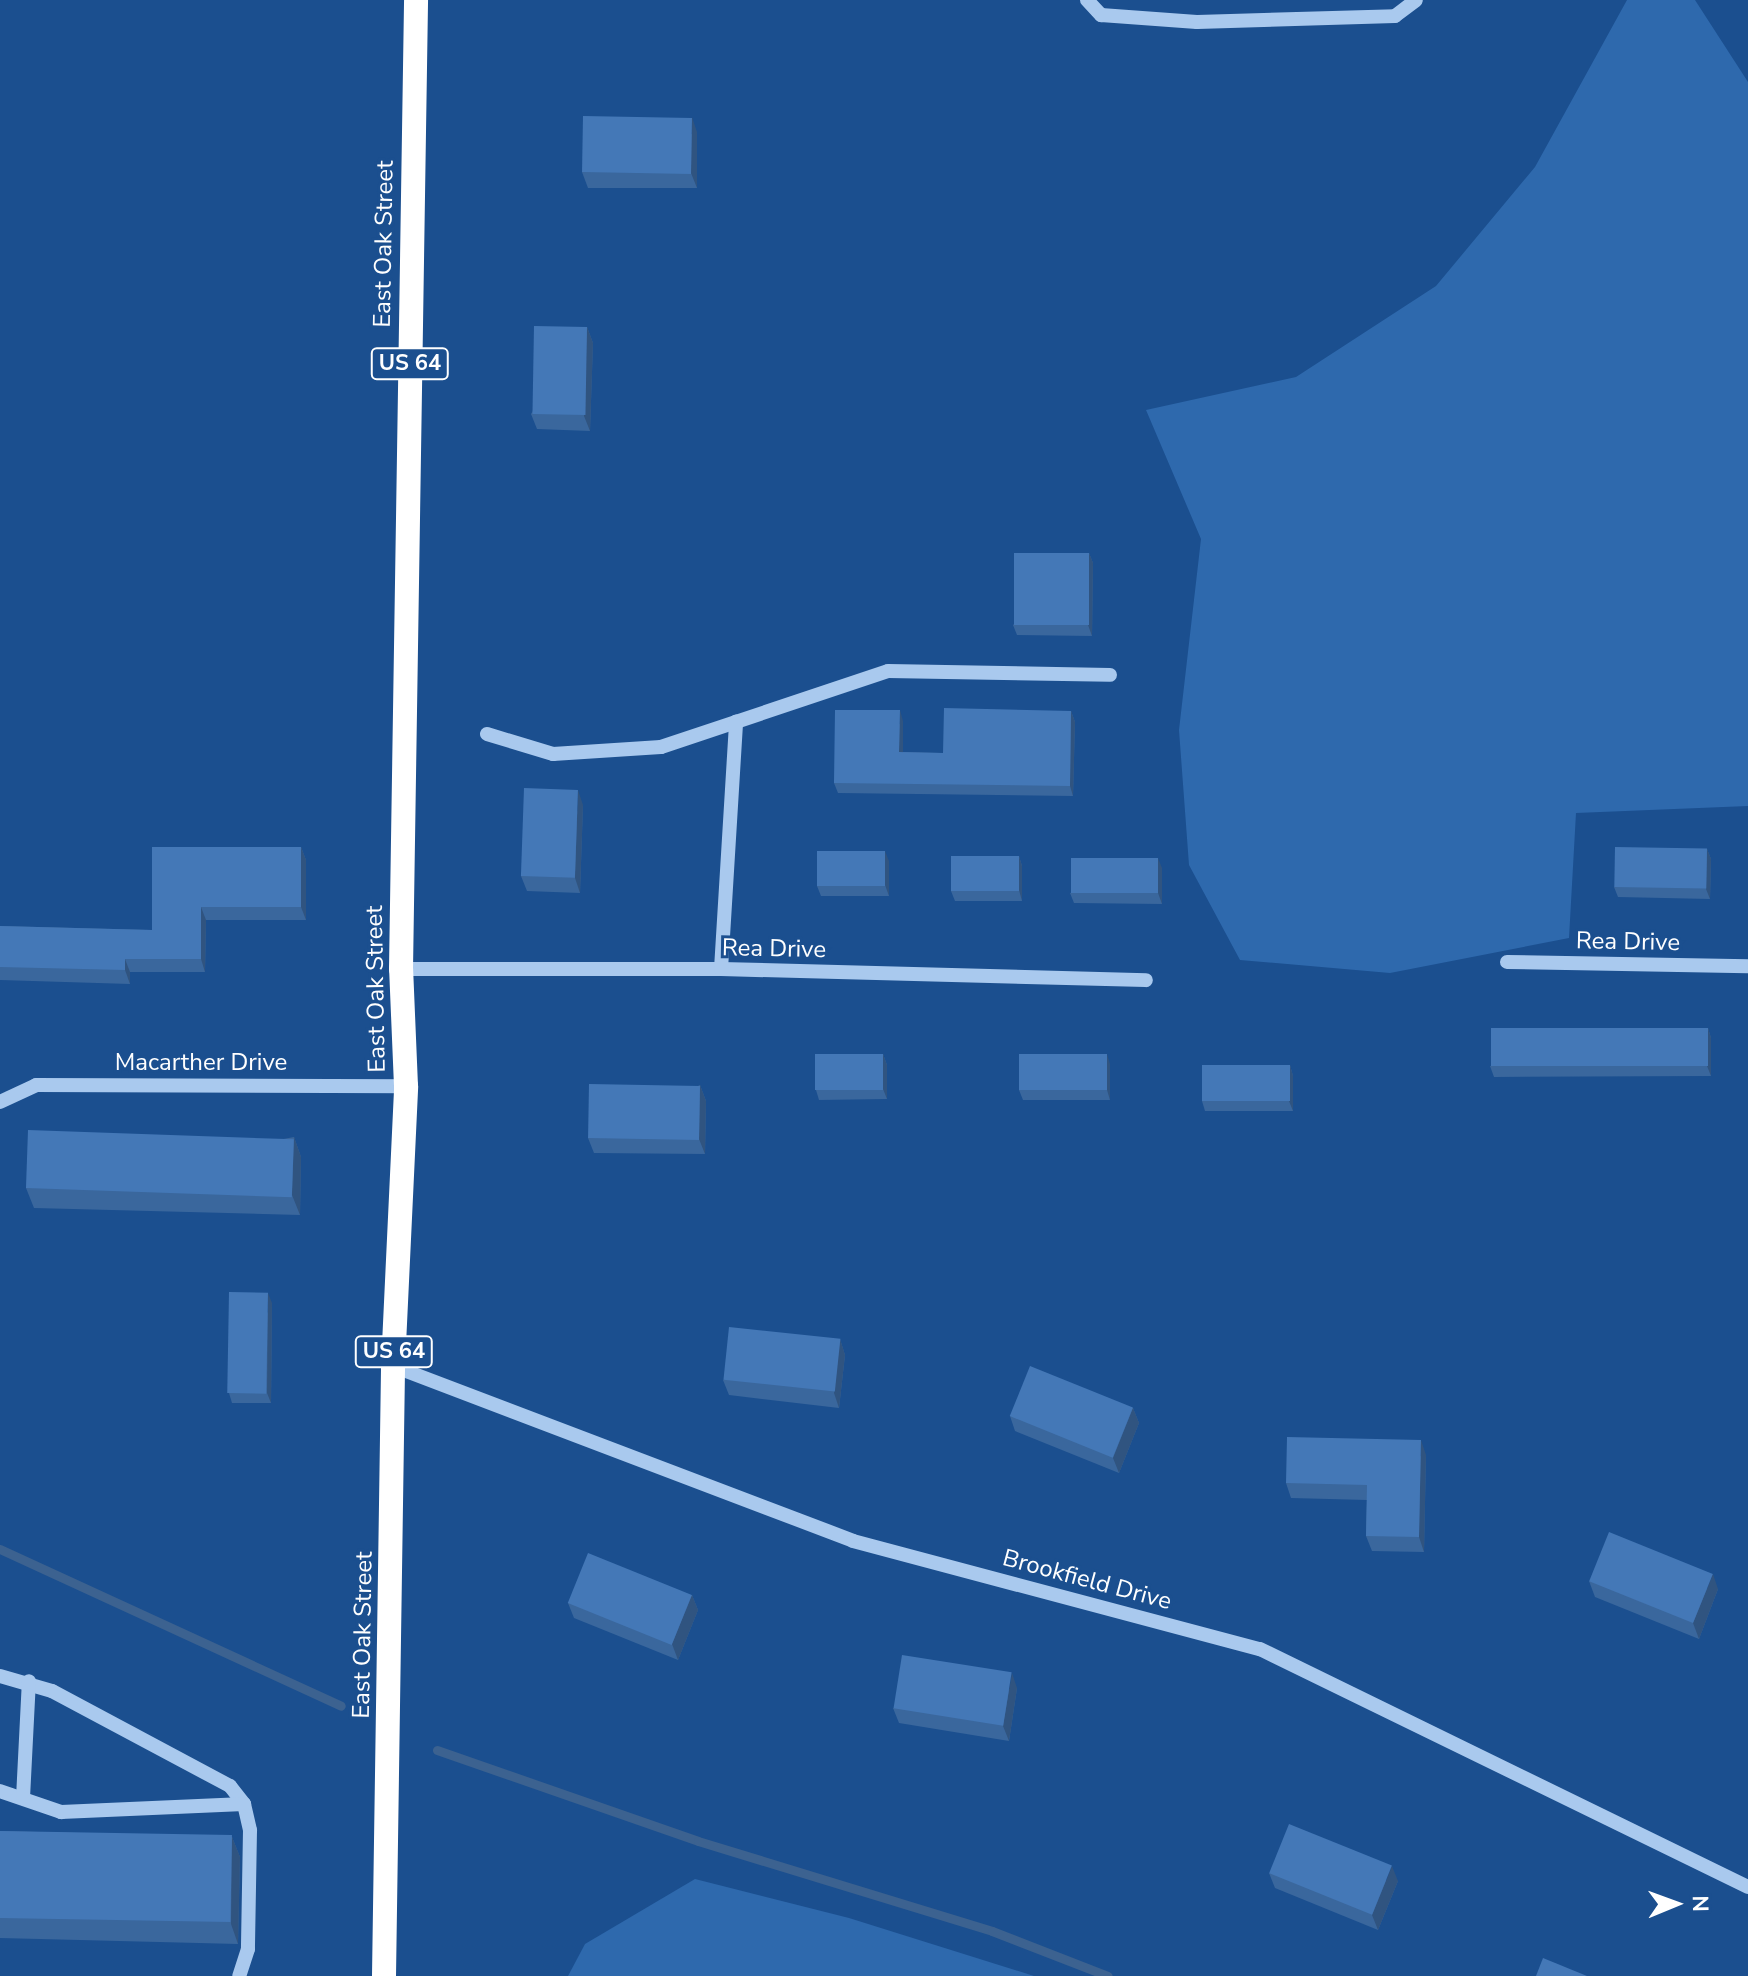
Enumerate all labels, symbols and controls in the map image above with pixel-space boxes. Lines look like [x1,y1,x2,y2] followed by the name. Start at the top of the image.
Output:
[368,160,400,328] street label: East Oak Street
[370,346,450,382] road number: US 64
[360,905,392,1073] street label: East Oak Street
[1576,927,1680,957] street label: Rea Drive
[722,934,826,964] street label: Rea Drive
[115,1049,287,1077] street label: Macarther Drive
[354,1334,434,1370] road number: US 64
[999,1544,1175,1616] street label: Brookfield Drive
[347,1551,379,1719] street label: East Oak Street
[1636,1864,1716,1944] north arrow
[1685,1895,1715,1912] text: N

